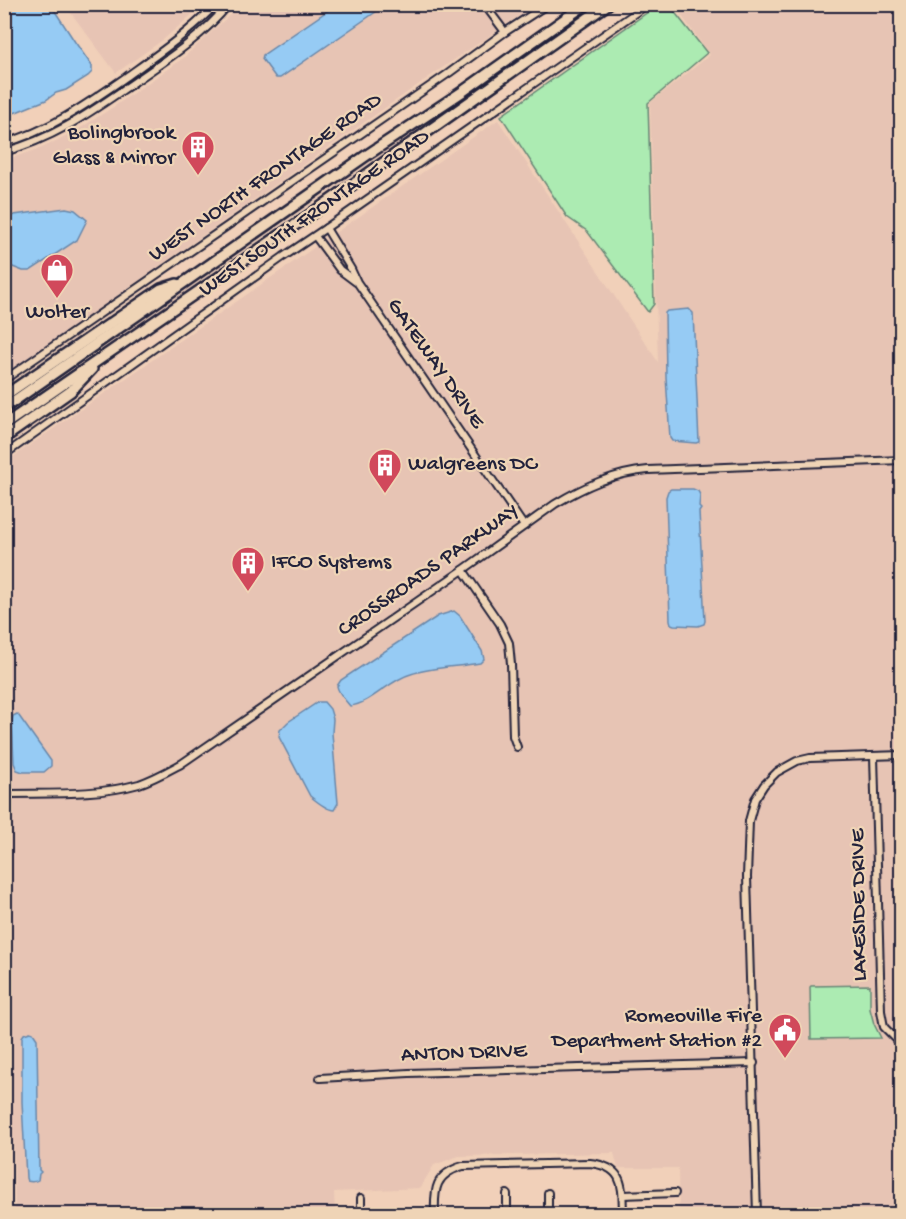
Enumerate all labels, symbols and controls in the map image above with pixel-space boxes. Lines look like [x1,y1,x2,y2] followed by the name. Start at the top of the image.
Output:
[145,87,388,268] street label: WEST NORTH FRONTAGE ROAD
[52,121,177,172] place label: Bolingbrook Glass & Mirror
[195,124,436,304] street label: WEST SOUTH FRONTAGE ROAD
[180,129,216,176] building icon: Bolingbrook Glass & Mirror
[39,252,75,299] shop icon: Wolter
[380,294,490,435] street label: GATEWAY DRIVE
[25,300,91,326] place label: Wolter
[367,447,403,494] building icon: Walgreens DC
[408,452,539,478] place label: Walgreens DC
[333,499,525,643] street label: CROSSROADS PARKWAY
[230,545,266,592] building icon: IFCO Systems
[271,550,392,576] place label: IFCO Systems
[846,827,874,982] street label: LAKESIDE DRIVE
[550,1004,763,1055] place label: Romeoville Fire Department Station #2
[767,1012,803,1059] public building icon: Romeoville Fire Department Station #2
[401,1039,529,1069] street label: ANTON DRIVE

